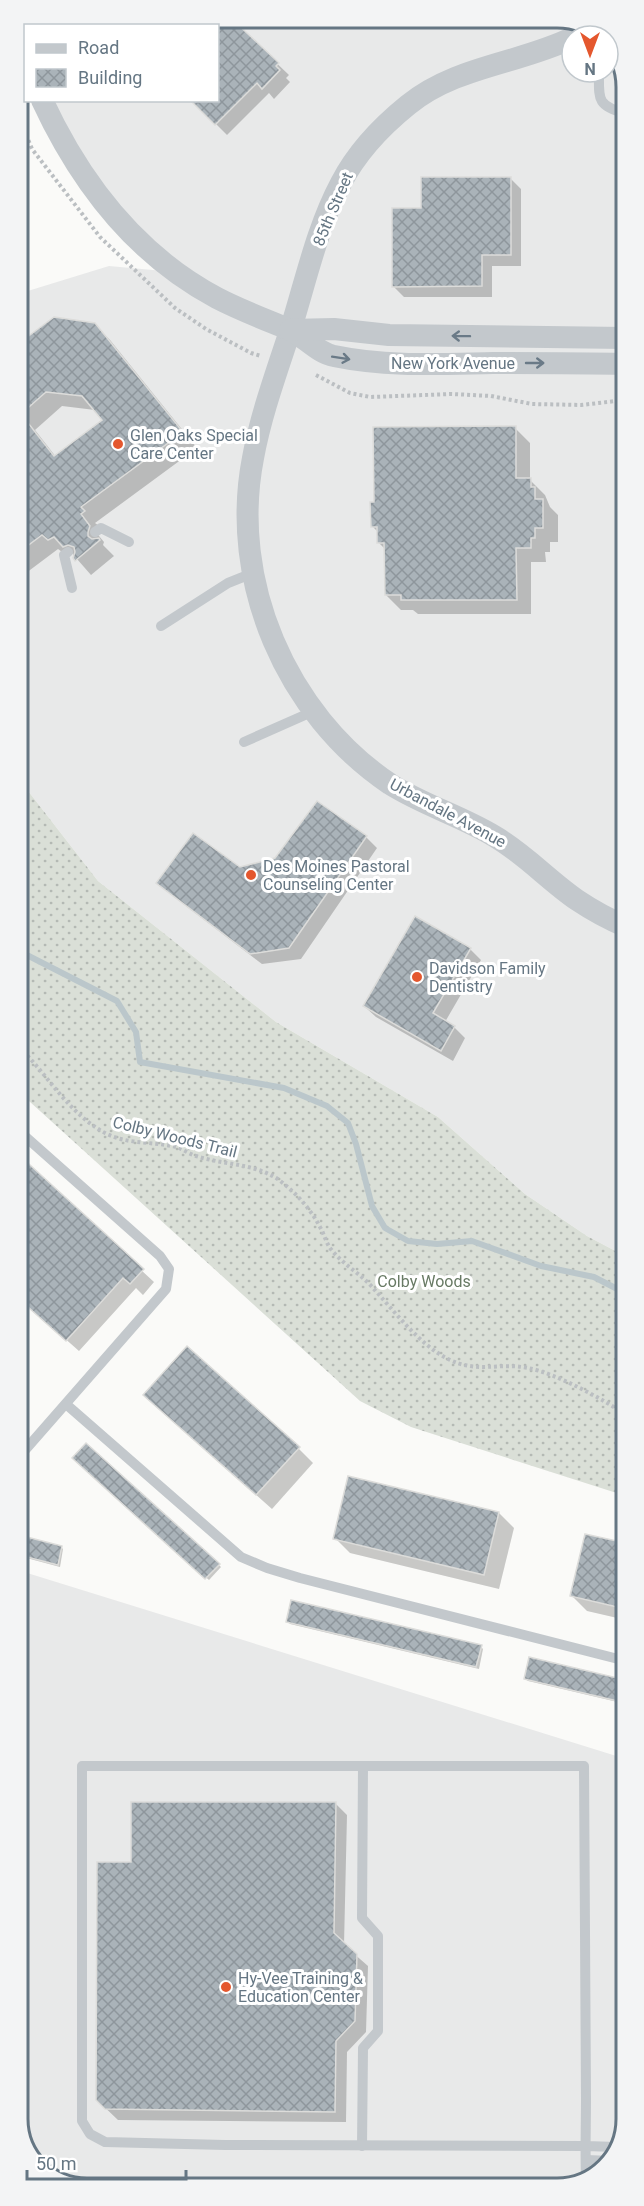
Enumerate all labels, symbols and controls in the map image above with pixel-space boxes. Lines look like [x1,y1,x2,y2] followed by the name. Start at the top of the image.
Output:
[24,24,219,102] legend
[560,24,620,84] north arrow
[78,37,119,58] text: Road
[584,59,596,78] text: N
[78,67,142,88] text: Building
[309,169,357,249] street label: 85th Street
[452,330,472,342] one-way arrow
[330,352,350,363] one-way arrow
[391,354,515,373] street label: New York Avenue
[525,357,545,369] one-way arrow
[130,426,258,463] place label: Glen Oaks Special Care Center
[111,437,125,451] marker: Glen Oaks Special Care Center
[387,774,509,852] street label: Urbandale Avenue
[263,857,410,894] place label: Des Moines Pastoral Counseling Center
[244,868,258,882] marker: Des Moines Pastoral Counseling Center
[429,959,546,996] place label: Davidson Family Dentistry
[410,970,424,984] marker: Davidson Family Dentistry
[111,1112,239,1162] street label: Colby Woods Trail
[377,1272,471,1291] park label: Colby Woods
[238,1969,363,2006] place label: Hy-Vee Training & Education Center
[219,1980,233,1994] marker: Hy-Vee Training & Education Center
[27,2143,186,2181] scale bar
[36,2153,76,2174] text: 50 m

